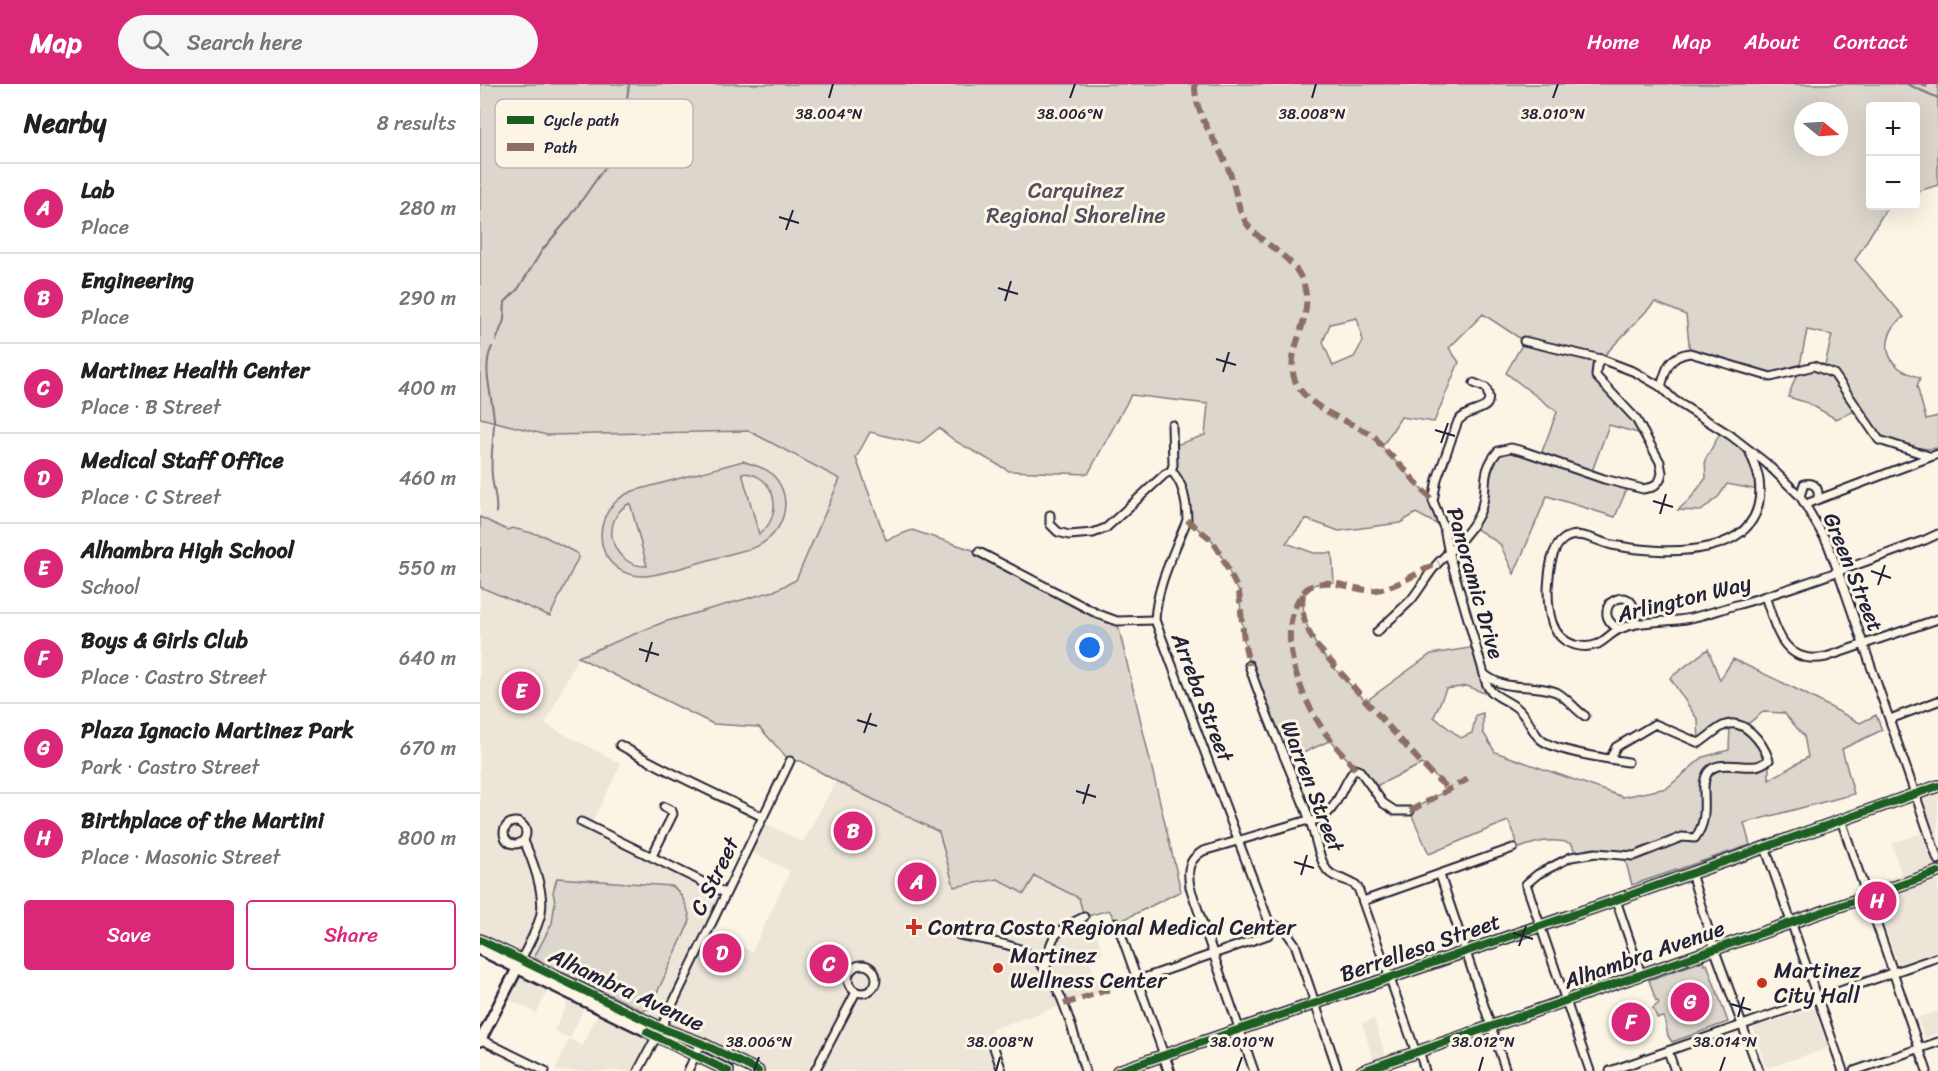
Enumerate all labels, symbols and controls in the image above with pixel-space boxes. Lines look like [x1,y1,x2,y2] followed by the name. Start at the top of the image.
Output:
[118,15,538,69] search box
[30,18,82,67] text: Map
[187,23,303,62] text: Search here
[1587,23,1639,61] text: Home
[1672,23,1711,61] text: Map
[1744,23,1801,61] text: About
[1834,23,1908,61] text: Contact
[139,26,172,59] icon: search
[495,99,693,168] legend
[24,100,106,146] text: Nearby
[796,101,863,127] text: 38.004°N
[1037,101,1104,127] text: 38.006°N
[1279,101,1346,127] text: 38.008°N
[1521,101,1586,127] text: 38.010°N
[1794,102,1848,156] north arrow
[1866,102,1920,210] map controls
[1866,102,1920,156] button: +
[377,106,456,141] text: 8 results
[544,106,619,135] text: Cycle path
[544,133,577,162] text: Path
[1866,156,1920,210] button: −
[81,171,114,210] text: Lab
[986,171,1166,235] park label: Carquinez Regional Shoreline
[37,191,50,226] text: A
[399,191,456,226] text: 280 m
[81,210,129,245] text: Place
[81,261,194,300] text: Engineering
[37,281,50,316] text: B
[399,281,456,316] text: 290 m
[81,300,129,335] text: Place
[81,351,309,390] text: Martinez Health Center
[37,371,50,406] text: C
[398,371,456,406] text: 400 m
[81,390,221,425] text: Place · B Street
[81,441,284,480] text: Medical Staff Office
[38,461,49,496] text: D
[399,461,456,496] text: 460 m
[81,480,221,515] text: Place · C Street
[1435,503,1516,664] street label: Panoramic Drive
[1812,506,1895,638] street label: Green Street
[81,531,294,570] text: Alhambra High School
[38,551,49,586] text: E
[398,551,456,586] text: 550 m
[1612,563,1756,634] street label: Arlington Way
[81,570,140,605] text: School
[81,621,248,660] text: Boys & Girls Club
[1160,626,1245,768] street label: Arreba Street
[1075,633,1104,662] your location
[38,641,49,676] text: F
[399,641,456,676] text: 640 m
[81,660,266,695] text: Place · Castro Street
[502,668,540,714] pin: E
[81,711,354,750] text: Plaza Ignacio Martinez Park
[1270,715,1356,859] street label: Warren Street
[37,731,50,766] text: G
[400,731,456,766] text: 670 m
[81,750,259,785] text: Park · Castro Street
[81,801,324,840] text: Birthplace of the Martini
[834,808,872,854] pin: B
[36,821,51,856] text: H
[398,821,456,856] text: 800 m
[679,829,751,922] street label: C Street
[81,840,280,875] text: Place · Masonic Street
[898,860,936,904] pin: A
[1858,878,1896,924] pin: H
[24,900,234,970] button: Save
[246,900,456,970] button: Share
[1334,902,1506,993] street label: Berrellesa Street
[928,908,1298,947] place label: Contra Costa Regional Medical Center
[1557,909,1730,1001] street label: Alhambra Avenue
[905,918,923,936] marker: Contra Costa Regional Medical Center
[702,930,742,976] pin: D
[541,936,711,1043] street label: Alhambra Avenue
[1010,936,1168,1000] place label: Martinez Wellness Center
[810,942,848,986] pin: C
[1774,951,1861,1015] place label: Martinez City Hall
[991,961,1005,975] marker: Martinez Wellness Center
[1755,976,1769,990] marker: Martinez City Hall
[1670,980,1710,1024] pin: G
[1612,1000,1650,1044] pin: F
[726,1029,793,1055] text: 38.006°N
[967,1029,1034,1055] text: 38.008°N
[1210,1029,1275,1055] text: 38.010°N
[1451,1029,1515,1055] text: 38.012°N
[1693,1029,1758,1055] text: 38.014°N

